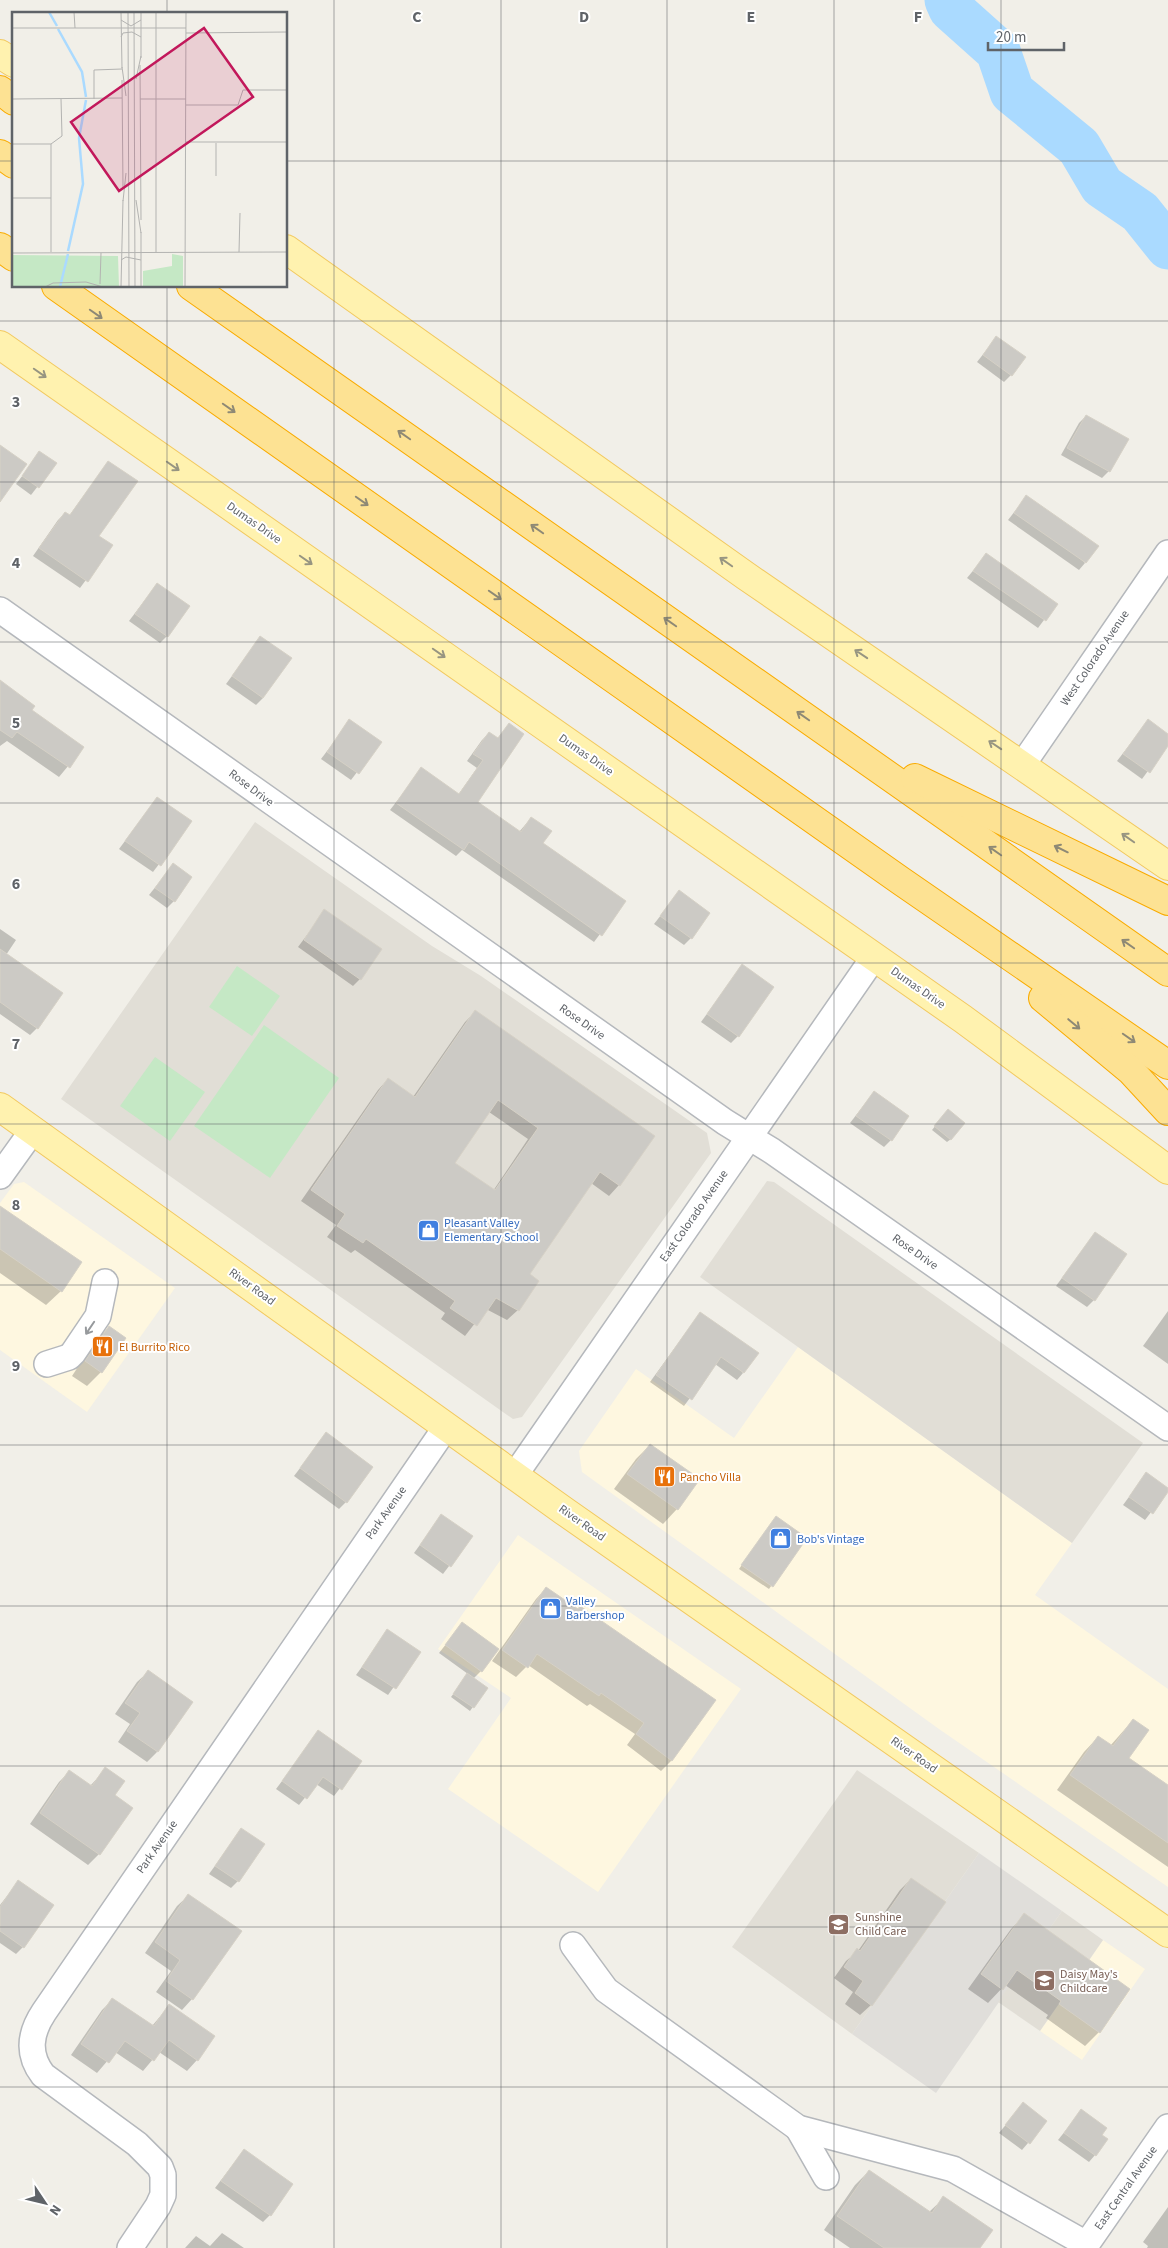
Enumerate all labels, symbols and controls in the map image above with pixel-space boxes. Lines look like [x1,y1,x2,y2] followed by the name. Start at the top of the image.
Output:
[412,6,422,28] text: C
[579,6,589,28] text: D
[747,6,755,28] text: E
[914,6,922,28] text: F
[12,12,288,288] inset map
[988,20,1064,52] scale bar
[996,27,1026,48] text: 20 m
[89,309,103,319] one-way arrow
[33,368,47,378] one-way arrow
[12,391,20,413] text: 3
[222,403,236,413] one-way arrow
[398,430,412,440] one-way arrow
[166,461,180,471] one-way arrow
[354,496,368,506] one-way arrow
[223,498,285,548] street label: Dumas Drive
[530,524,544,534] one-way arrow
[12,552,21,574] text: 4
[299,555,313,565] one-way arrow
[720,557,734,567] one-way arrow
[487,590,501,600] one-way arrow
[1057,607,1133,709] street label: West Colorado Avenue
[663,617,677,627] one-way arrow
[432,648,446,658] one-way arrow
[854,649,868,659] one-way arrow
[796,711,810,721] one-way arrow
[12,712,20,734] text: 5
[555,730,617,780] street label: Dumas Drive
[988,740,1002,750] one-way arrow
[225,765,277,811] street label: Rose Drive
[1121,833,1135,843] one-way arrow
[1054,844,1069,853] one-way arrow
[988,846,1002,856] one-way arrow
[12,873,20,895] text: 6
[1121,939,1135,949] one-way arrow
[887,963,949,1013] street label: Dumas Drive
[556,1000,608,1044] street label: Rose Drive
[1067,1018,1080,1029] one-way arrow
[12,1033,20,1055] text: 7
[1122,1033,1136,1043] one-way arrow
[656,1166,732,1266] street label: East Colorado Avenue
[12,1194,20,1216] text: 8
[444,1215,539,1246] place label: Pleasant Valley Elementary School
[416,1218,440,1242] shop icon: Pleasant Valley Elementary School
[889,1230,941,1274] street label: Rose Drive
[225,1264,279,1310] street label: River Road
[85,1321,95,1335] one-way arrow
[91,1335,115,1359] restaurant icon: El Burrito Rico
[119,1339,190,1356] place label: El Burrito Rico
[12,1355,20,1377] text: 9
[652,1465,676,1489] restaurant icon: Pancho Villa
[680,1469,741,1486] place label: Pancho Villa
[361,1483,411,1543] street label: Park Avenue
[555,1501,609,1545] street label: River Road
[769,1527,793,1551] shop icon: Bob's Vintage
[797,1531,864,1548] place label: Bob's Vintage
[566,1593,625,1624] place label: Valley Barbershop
[538,1596,562,1620] shop icon: Valley Barbershop
[887,1733,941,1777] street label: River Road
[132,1817,182,1877] street label: Park Avenue
[855,1909,906,1940] place label: Sunshine Child Care
[827,1912,851,1936] school or university icon: Sunshine Child Care
[1060,1966,1118,1997] place label: Daisy May's Childcare
[1032,1969,1056,1993] school or university icon: Daisy May's Childcare
[1091,2142,1161,2234] street label: East Central Avenue
[20,2178,70,2228] north arrow
[44,2200,66,2219] text: N

